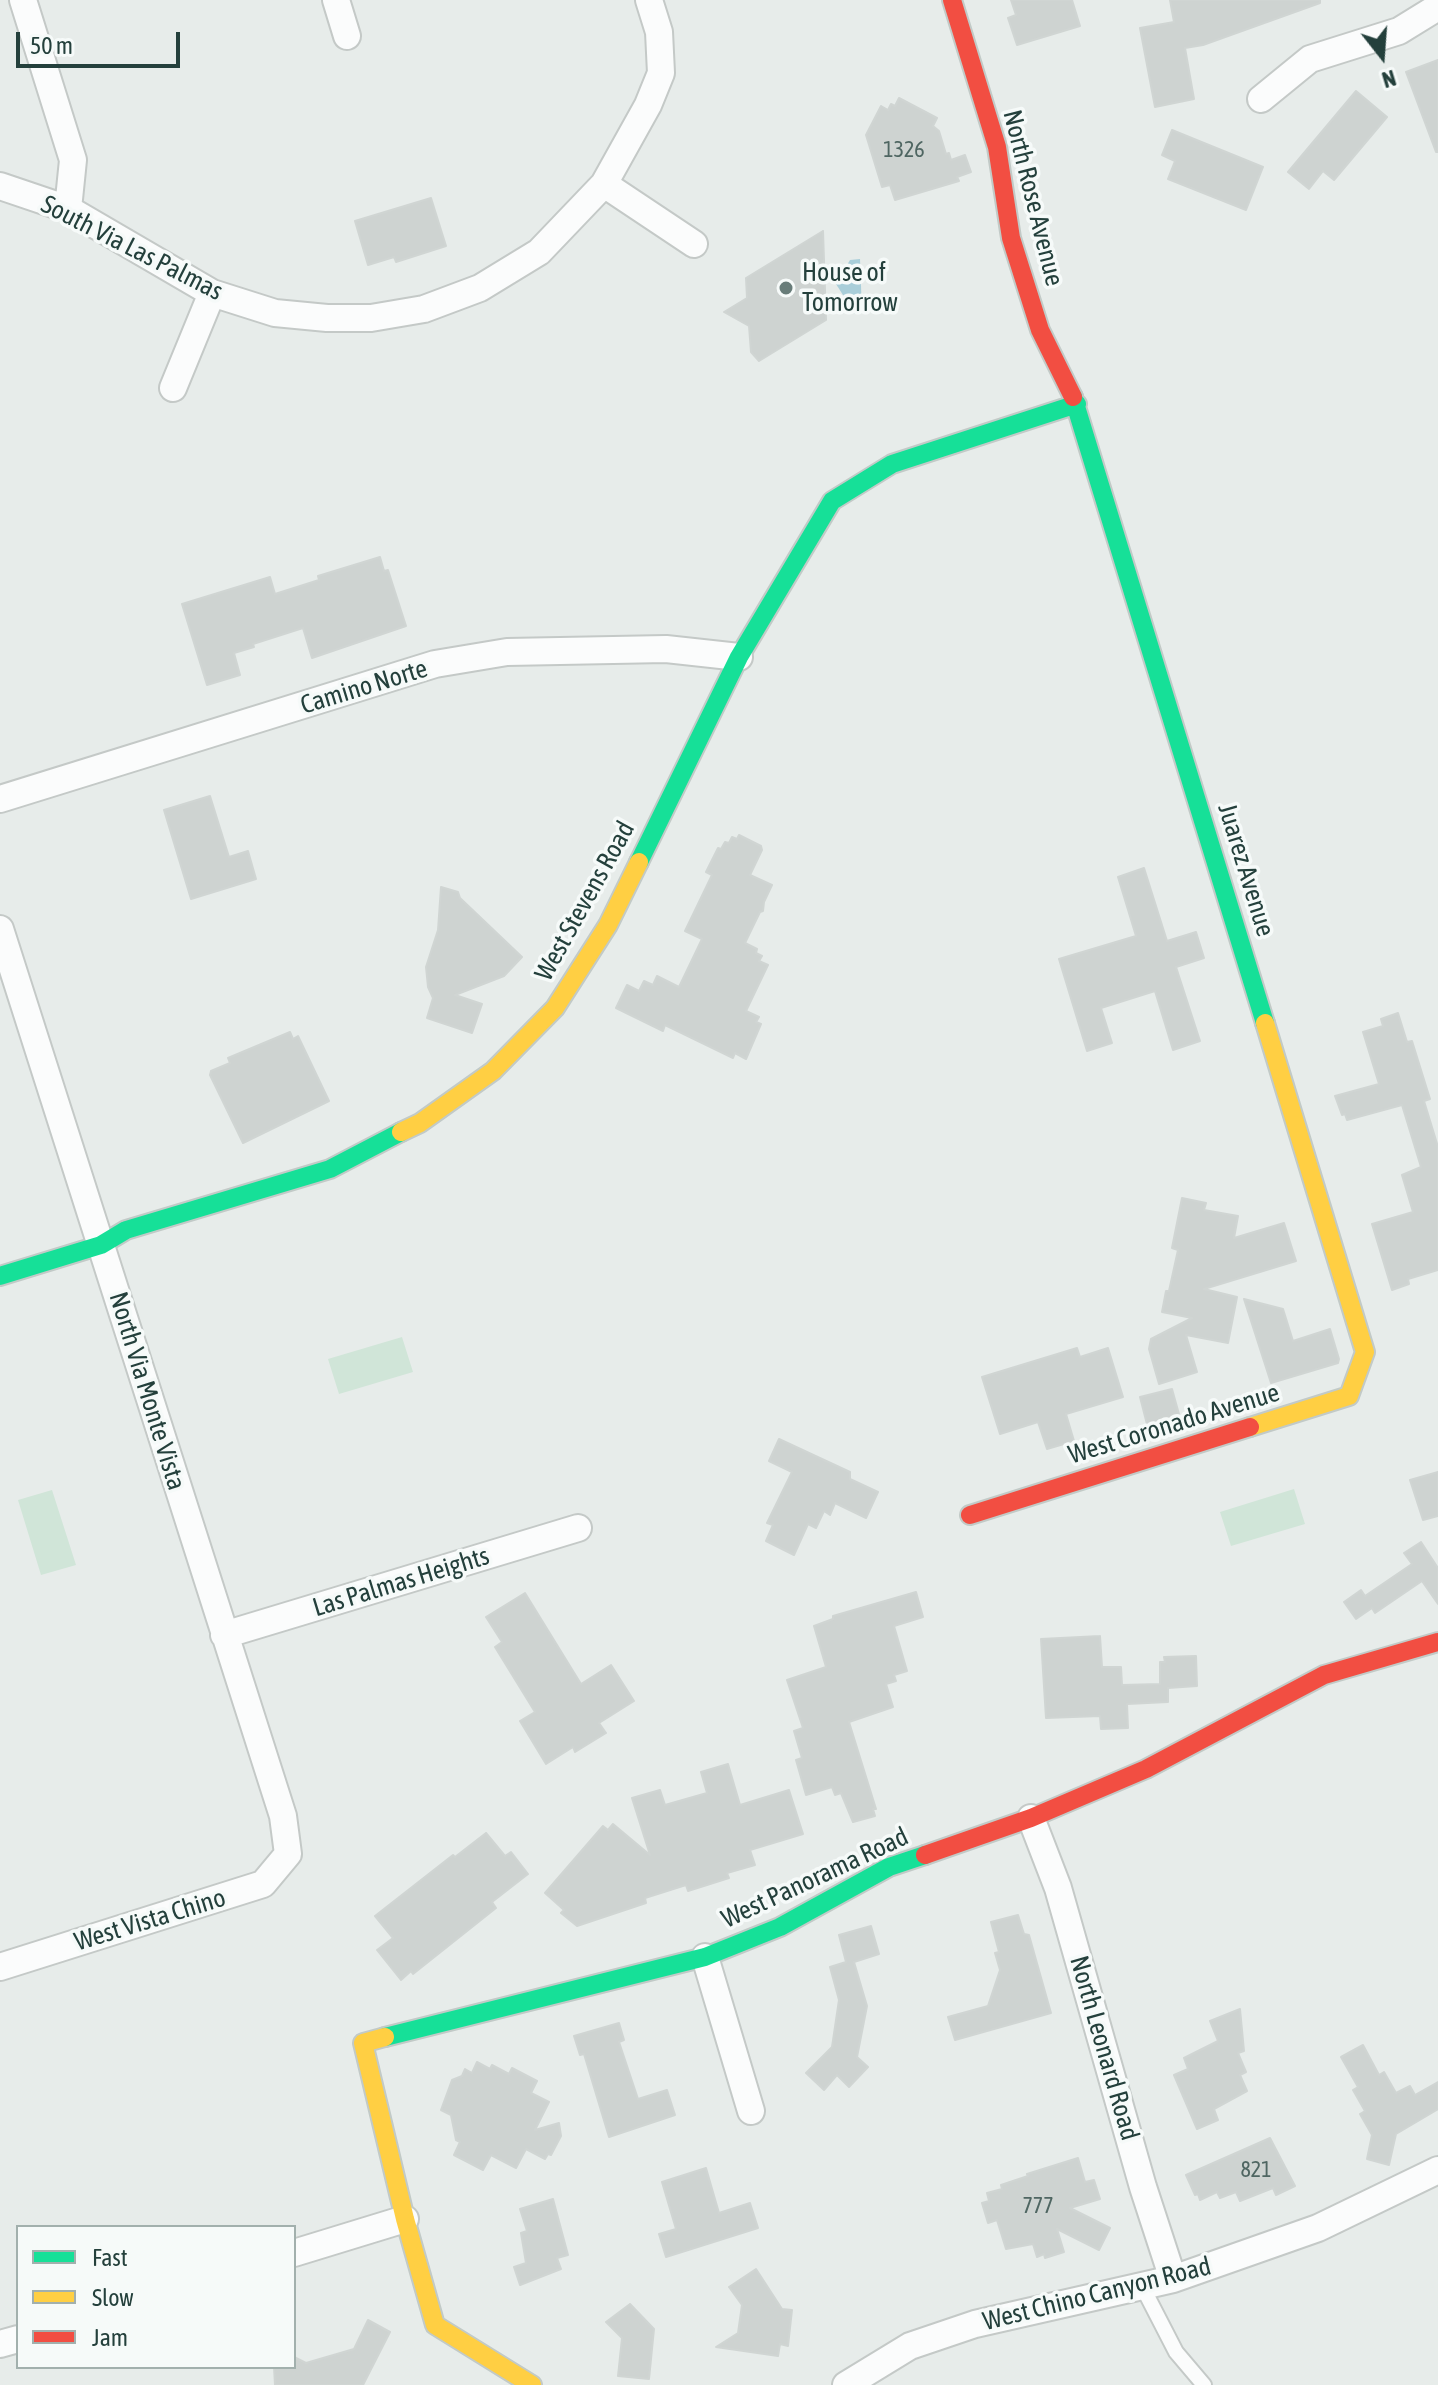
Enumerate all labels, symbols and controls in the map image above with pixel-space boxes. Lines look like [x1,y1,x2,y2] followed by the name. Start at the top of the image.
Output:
[20,16,184,66] scale bar
[1342,16,1422,96] north arrow
[30,32,73,59] text: 50 m
[1379,65,1399,93] text: N
[996,107,1070,289] street label: North Rose Avenue
[883,137,925,163] house number: 1326
[36,189,228,307] street label: South Via Las Palmas
[802,257,898,318] place label: House of Tomorrow
[777,279,795,297] marker: House of Tomorrow
[297,653,431,721] street label: Camino Norte
[1211,800,1281,940] street label: Juarez Avenue
[528,816,642,986] street label: West Stevens Road
[102,1288,192,1494] street label: North Via Monte Vista
[1065,1377,1283,1471] street label: West Coronado Avenue
[309,1540,493,1624] street label: Las Palmas Heights
[717,1821,913,1935] street label: West Panorama Road
[71,1882,229,1958] street label: West Vista Chino
[1063,1952,1145,2144] street label: North Leonard Road
[1240,2157,1272,2183] house number: 821
[1022,2193,1054,2219] house number: 777
[16,2225,296,2369] legend
[92,2244,128,2271] text: Fast
[980,2251,1214,2337] street label: West Chino Canyon Road
[92,2284,134,2311] text: Slow
[92,2324,128,2351] text: Jam

